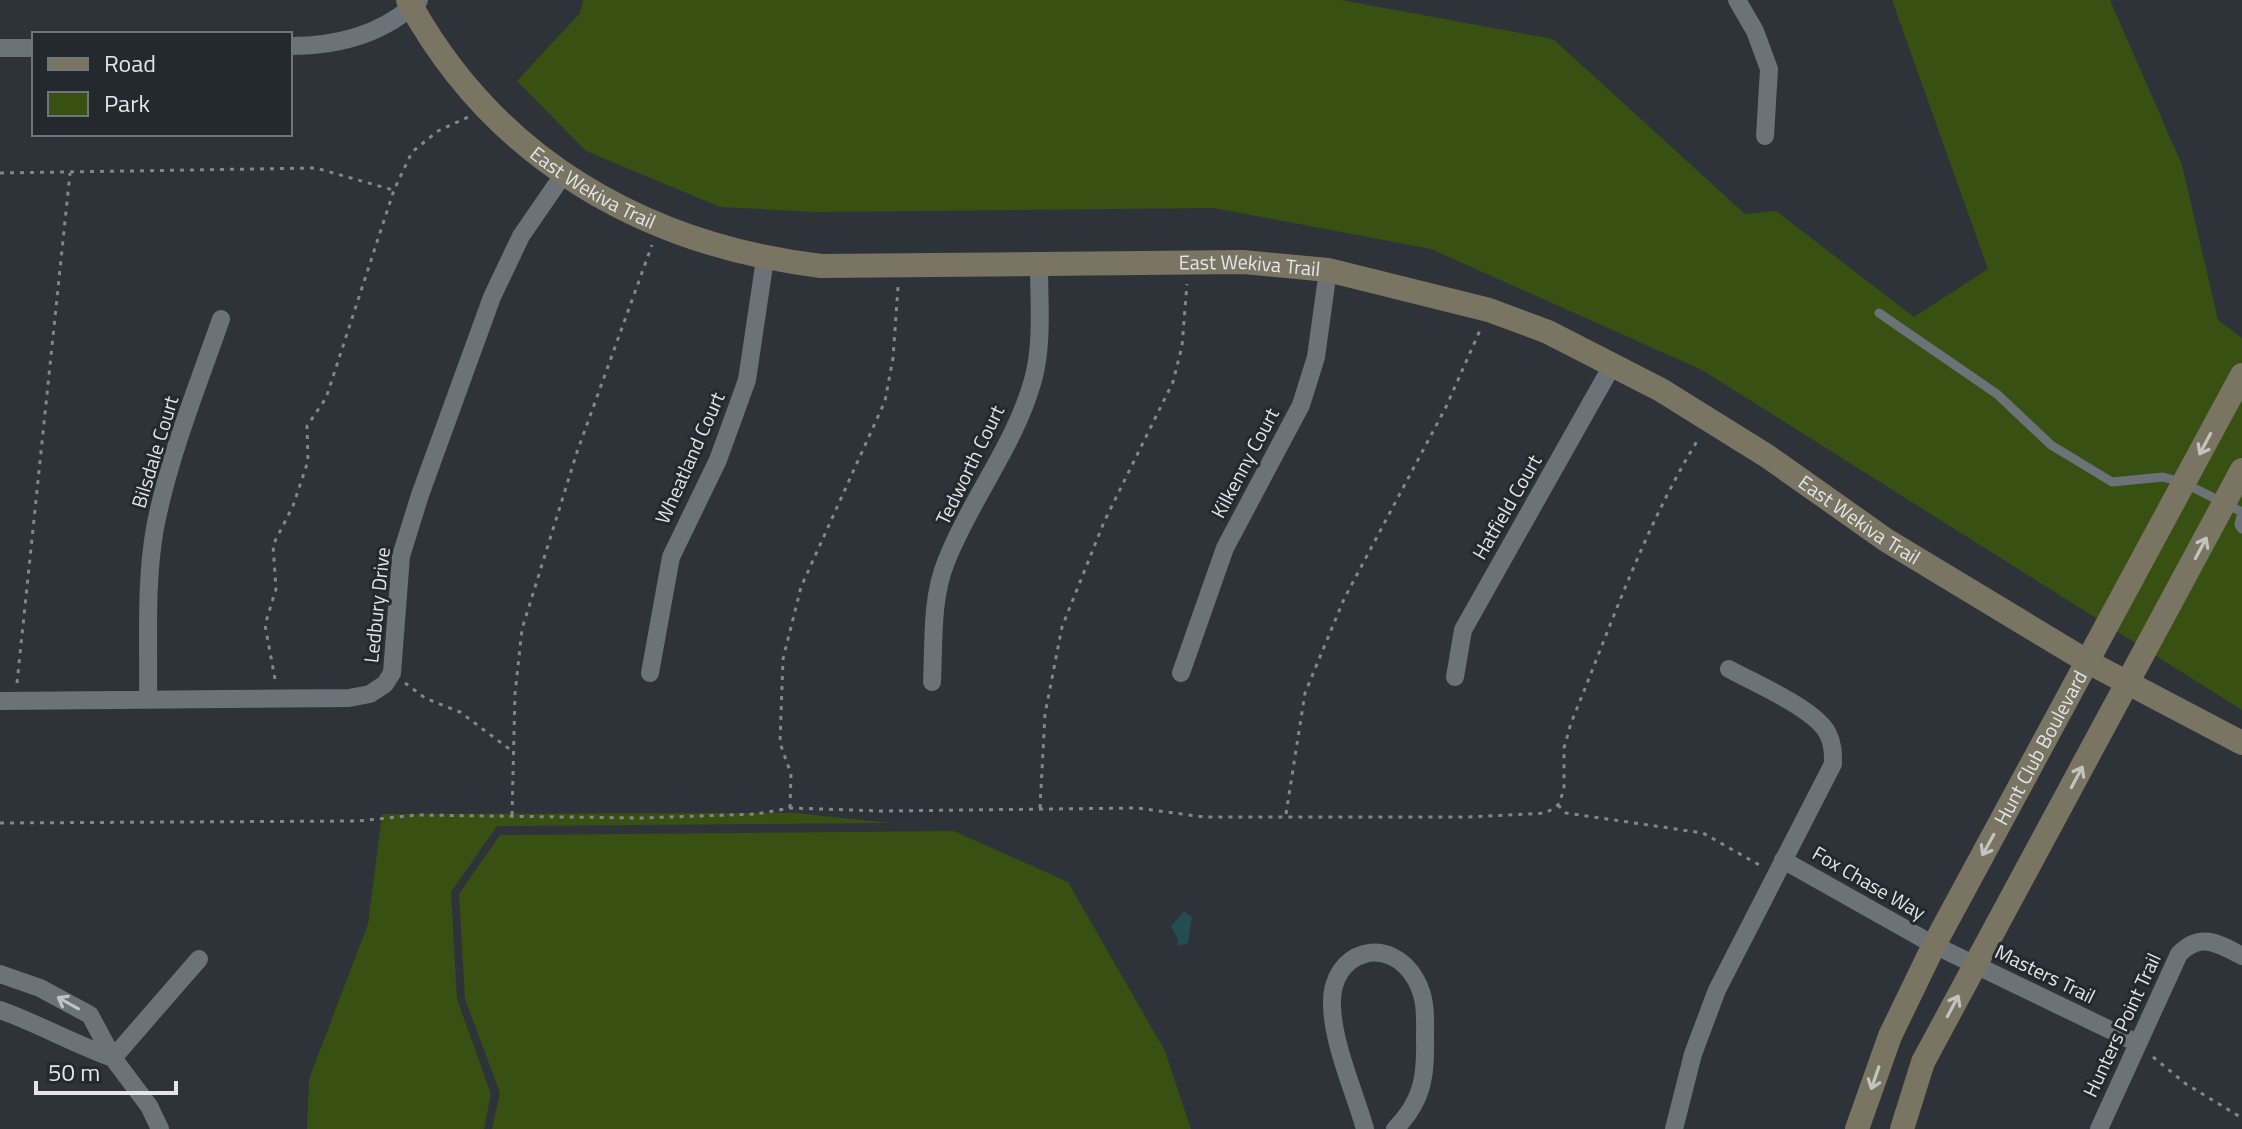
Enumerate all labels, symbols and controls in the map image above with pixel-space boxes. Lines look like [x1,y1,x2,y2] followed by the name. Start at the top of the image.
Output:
[32,32,292,136] legend
[104,45,156,81] text: Road
[104,85,150,121] text: Park
[524,138,661,237] street label: East Wekiva Trail
[1178,246,1322,284] street label: East Wekiva Trail
[647,387,733,529] street label: Wheatland Court
[123,392,186,512] street label: Bilsdale Court
[927,400,1012,530] street label: Tedworth Court
[1202,402,1287,523] street label: Kilkenny Court
[2197,431,2213,455] one-way arrow
[1464,448,1549,565] street label: Hatfield Court
[1792,467,1927,572] street label: East Wekiva Trail
[2193,537,2209,561] one-way arrow
[355,546,398,664] street label: Ledbury Drive
[1986,664,2095,831] street label: Hunt Club Boulevard
[2070,766,2086,790] one-way arrow
[1980,833,1996,856] one-way arrow
[1807,838,1932,928] street label: Fox Chase Way
[1990,936,2101,1011] street label: Masters Trail
[2075,947,2169,1102] street label: Hunters Point Trail
[57,995,80,1011] one-way arrow
[1946,995,1962,1018] one-way arrow
[36,1045,176,1095] scale bar
[48,1054,100,1090] text: 50 m
[1866,1065,1881,1090] one-way arrow

